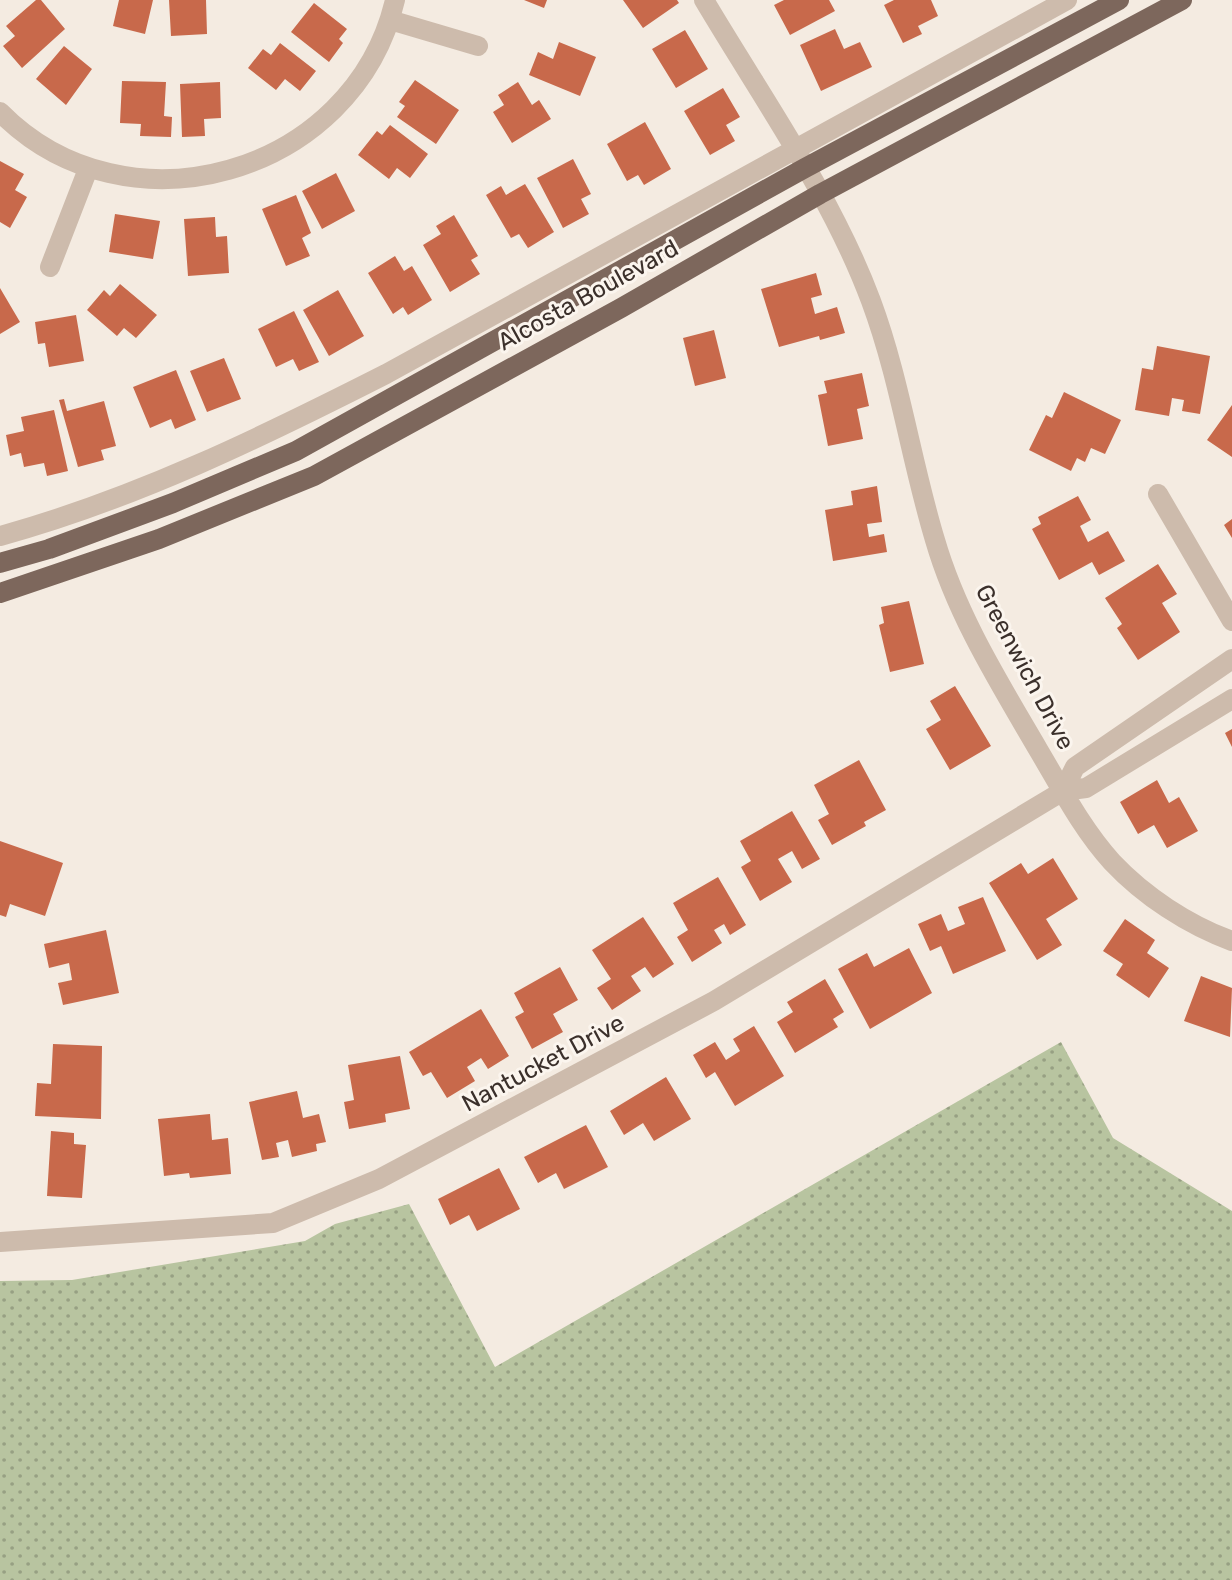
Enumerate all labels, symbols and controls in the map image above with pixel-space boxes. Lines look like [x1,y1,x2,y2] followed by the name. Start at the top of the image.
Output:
[493,234,683,356] street label: Alcosta Boulevard
[970,580,1080,754] street label: Greenwich Drive
[457,1008,629,1118] street label: Nantucket Drive

